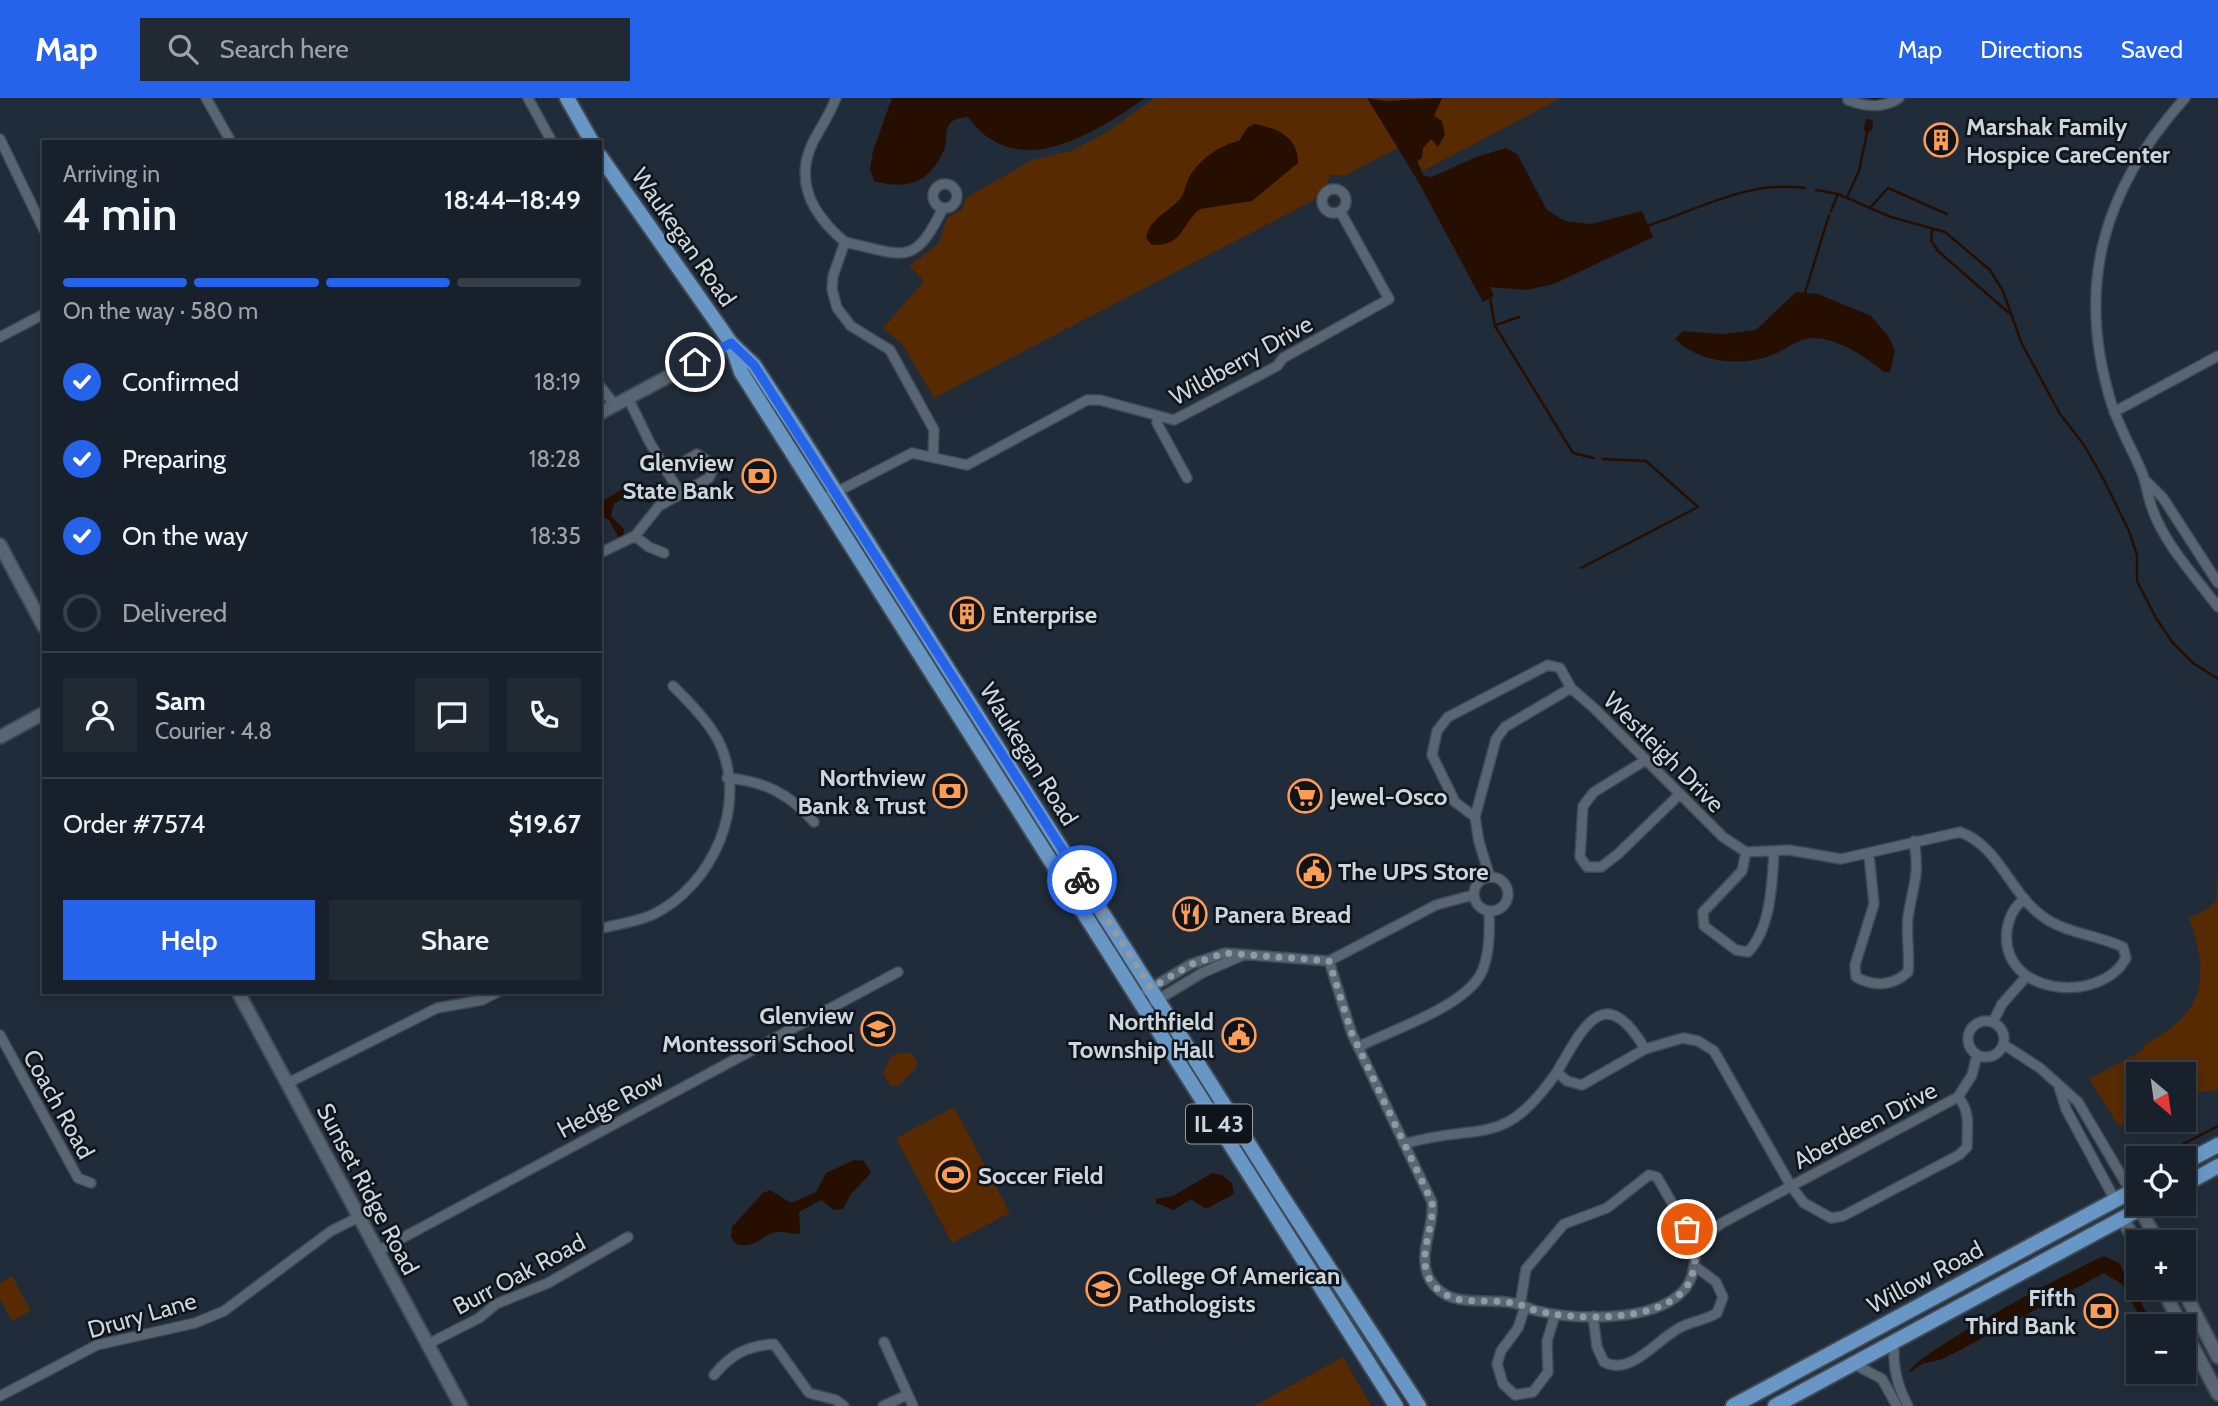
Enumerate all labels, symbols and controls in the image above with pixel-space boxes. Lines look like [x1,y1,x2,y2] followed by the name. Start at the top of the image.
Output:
[140,18,630,81] search box
[35,29,98,69] text: Map
[164,30,202,68] icon: search
[220,33,349,65] text: Search here
[1898,35,1942,64] text: Map
[1980,35,2083,64] text: Directions
[2121,35,2183,64] text: Saved
[1966,112,2170,169] place label: Marshak Family Hospice CareCenter
[1922,121,1960,159] building icon: Marshak Family Hospice CareCenter
[63,160,160,188] text: Arriving in
[625,162,743,312] street label: Waukegan Road
[444,184,581,216] text: 18:44–18:49
[63,186,177,242] text: 4 min
[63,297,258,325] text: On the way · 580 m
[1165,309,1317,411] street label: Wildberry Drive
[665,332,725,392] pin
[676,343,714,381] icon: home
[63,363,101,401] icon: check
[122,366,239,398] text: Confirmed
[534,368,581,396] text: 18:19
[63,440,101,478] icon: check
[122,443,226,475] text: Preparing
[529,445,581,473] text: 18:28
[622,448,735,505] place label: Glenview State Bank
[740,457,778,495] bank icon: Glenview State Bank
[63,517,101,555] icon: check
[122,520,248,552] text: On the way
[530,522,581,550] text: 18:35
[948,595,986,633] building icon: Enterprise
[122,597,227,629] text: Delivered
[992,600,1097,629] place label: Enterprise
[974,677,1084,831] street label: Waukegan Road
[63,678,137,752] button: person
[415,678,489,752] button: chat
[507,678,581,752] button: phone
[155,685,206,717] text: Sam
[1597,685,1731,819] street label: Westleigh Drive
[155,717,272,745] text: Courier · 4.8
[797,763,927,820] place label: Northview Bank & Trust
[931,772,969,810] bank icon: Northview Bank & Trust
[1286,777,1324,815] supermarket icon: Jewel-Osco
[1329,782,1448,811] place label: Jewel-Osco
[63,808,205,840] text: Order #7574
[509,808,581,840] text: $19.67
[1047,845,1117,915] courier
[1295,852,1333,890] public building icon: The UPS Store
[1338,857,1489,886] place label: The UPS Store
[1063,861,1101,899] icon: bike
[1171,895,1209,933] restaurant icon: Panera Bread
[63,900,315,980] button: Help
[329,900,581,980] button: Share
[1214,900,1351,929] place label: Panera Bread
[662,1001,855,1058] place label: Glenview Montessori School
[1068,1007,1214,1064] place label: Northfield Township Hall
[859,1010,897,1048] school or university icon: Glenview Montessori School
[1220,1016,1258,1054] public building icon: Northfield Township Hall
[17,1044,101,1164] street label: Coach Road
[2126,1062,2196,1132] north arrow
[2126,1062,2196,1384] map controls
[552,1064,669,1144] street label: Hedge Row
[1788,1075,1942,1175] street label: Aberdeen Drive
[311,1098,425,1280] street label: Sunset Ridge Road
[1186,1105,1252,1144] road number: IL 43
[2126,1146,2196,1216] button: locate
[934,1156,972,1194] sports icon: Soccer Field
[978,1161,1103,1190] place label: Soccer Field
[1657,1199,1717,1259] pin
[1668,1210,1706,1248] icon: bag
[448,1227,590,1321] street label: Burr Oak Road
[2126,1230,2196,1300] button: +
[1862,1234,1988,1320] street label: Willow Road
[1128,1261,1340,1318] place label: College Of American Pathologists
[1084,1270,1122,1308] school or university icon: College Of American Pathologists
[1965,1283,2076,1340] place label: Fifth Third Bank
[84,1286,200,1344] street label: Drury Lane
[2082,1292,2120,1330] bank icon: Fifth Third Bank
[2126,1314,2196,1384] button: −

